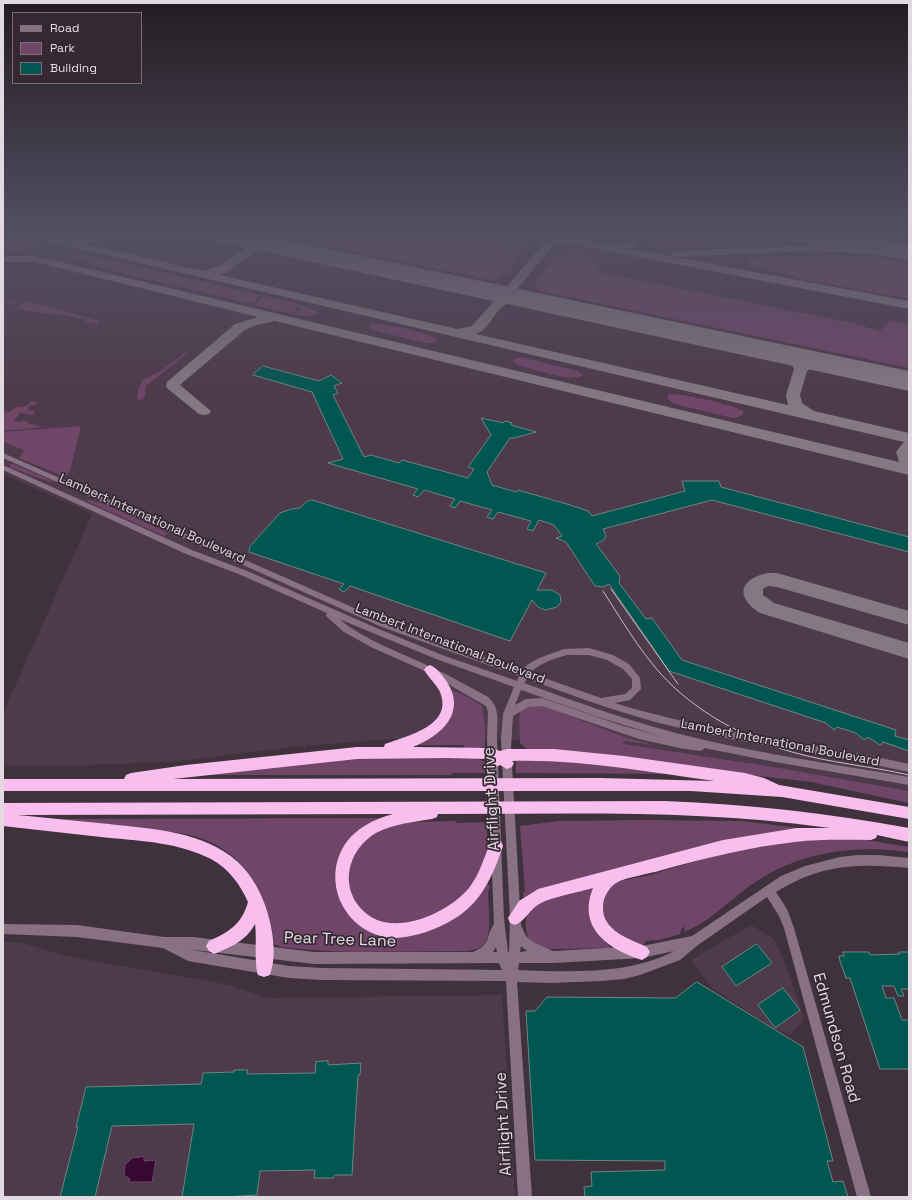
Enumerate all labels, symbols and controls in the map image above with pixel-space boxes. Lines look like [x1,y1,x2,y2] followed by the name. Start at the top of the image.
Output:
[12,12,142,84] legend
[50,20,79,36] text: Road
[50,40,75,56] text: Park
[50,60,97,76] text: Building
[57,471,247,567] street label: Lambert International Boulevard
[353,601,547,687] street label: Lambert International Boulevard
[679,716,881,770] street label: Lambert International Boulevard
[480,746,504,852] street label: Airflight Drive
[284,928,396,952] street label: Pear Tree Lane
[808,971,864,1105] street label: Edmundson Road
[492,1071,516,1177] street label: Airflight Drive

